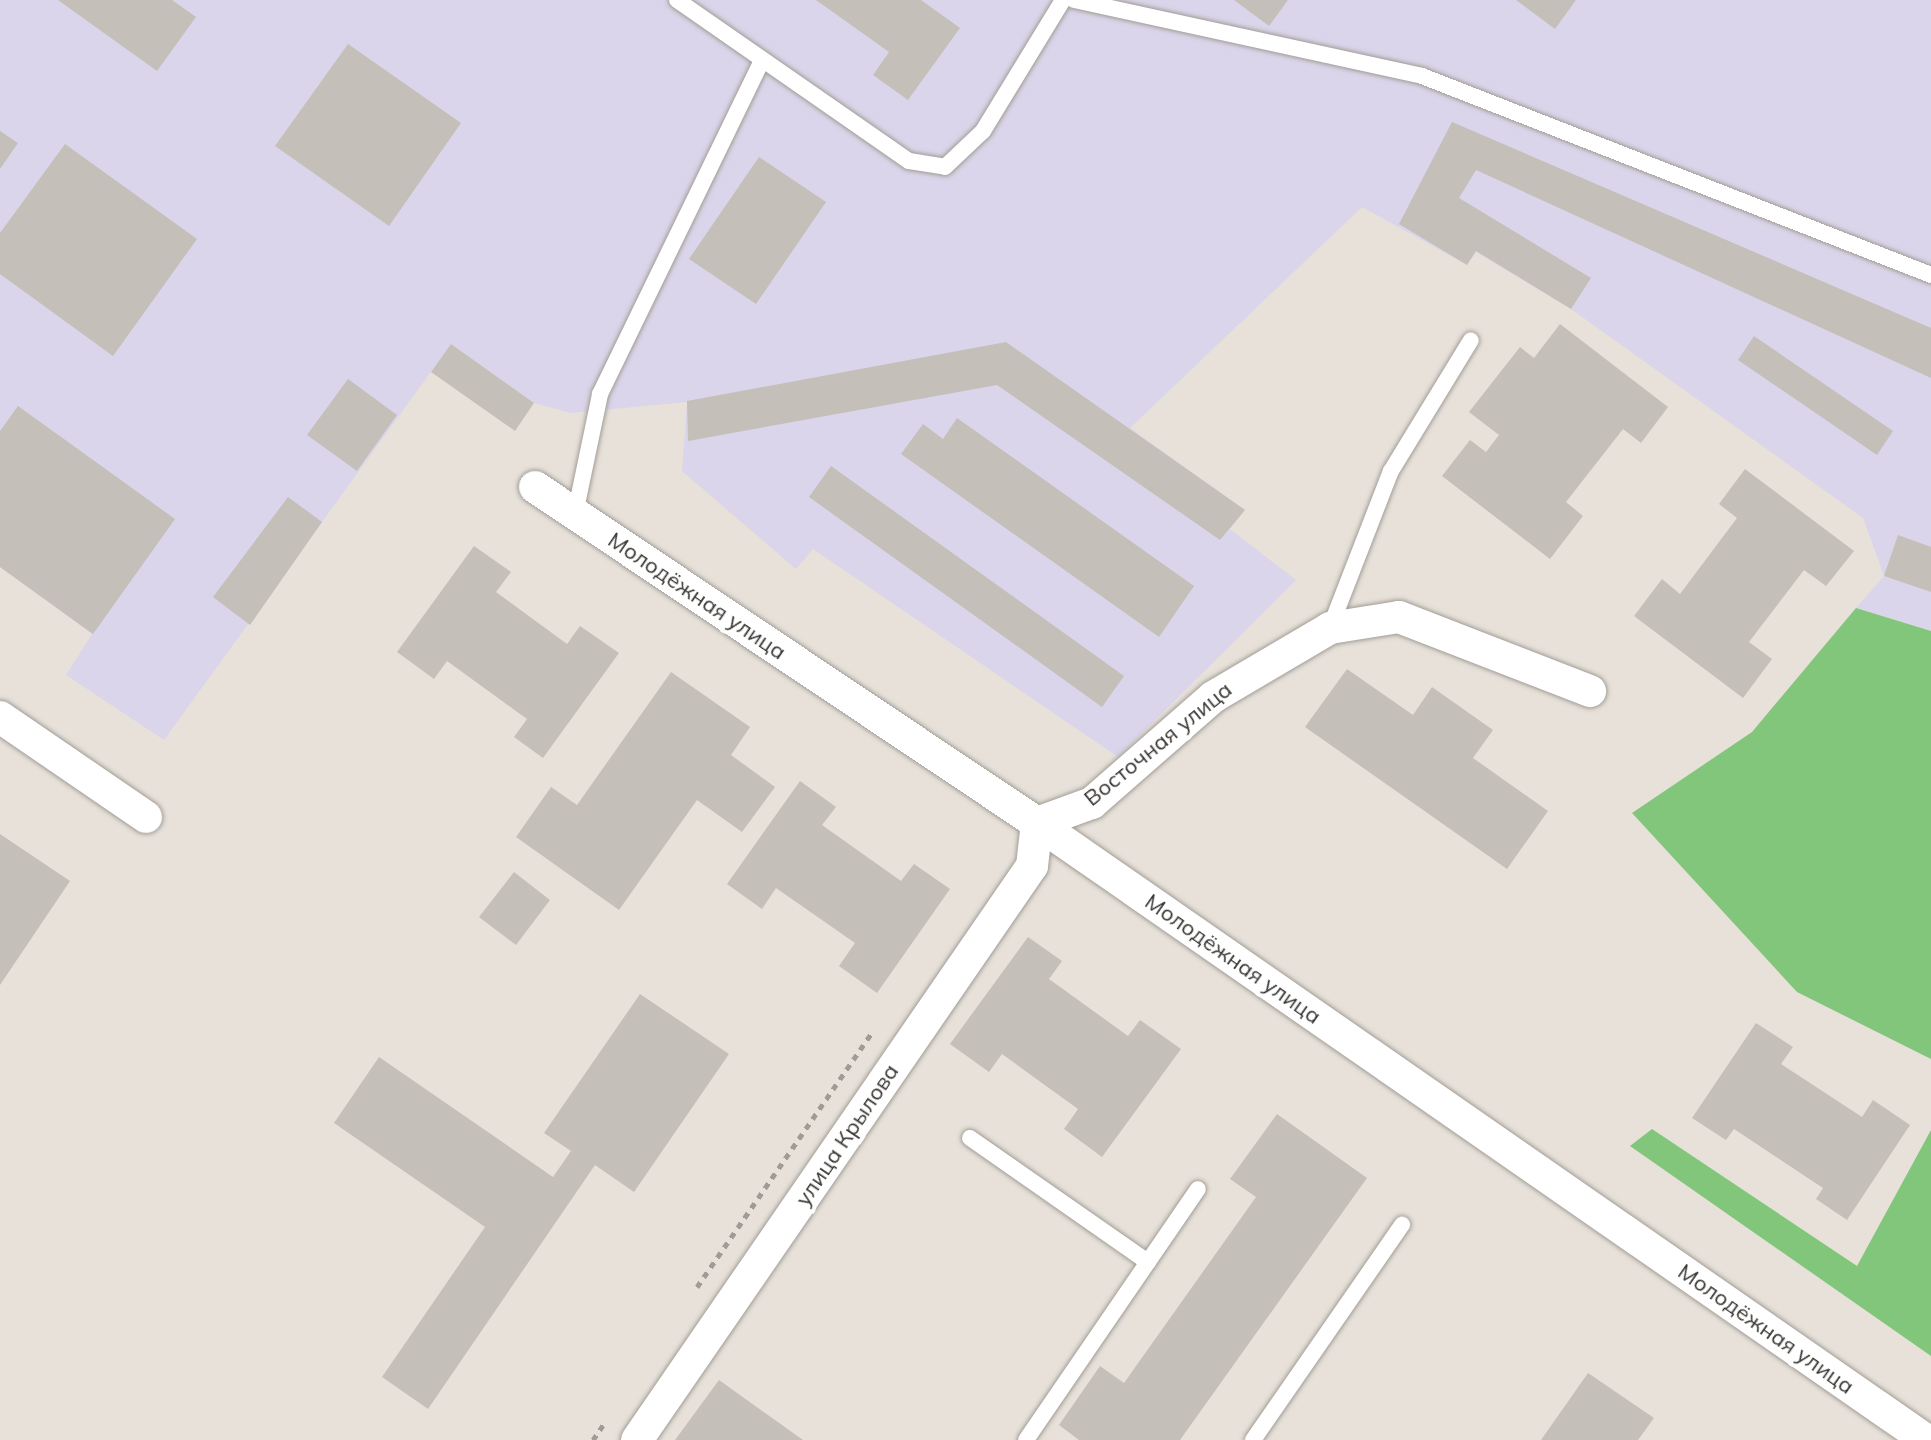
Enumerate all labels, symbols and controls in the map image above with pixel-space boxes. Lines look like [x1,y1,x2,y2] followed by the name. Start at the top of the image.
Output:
[603,527,791,665] street label: Молодёжная улица
[1079,676,1237,812] street label: Восточная улица
[1140,888,1326,1030] street label: Молодёжная улица
[790,1059,904,1211] street label: улица Крылова
[1673,1258,1859,1400] street label: Молодёжная улица

